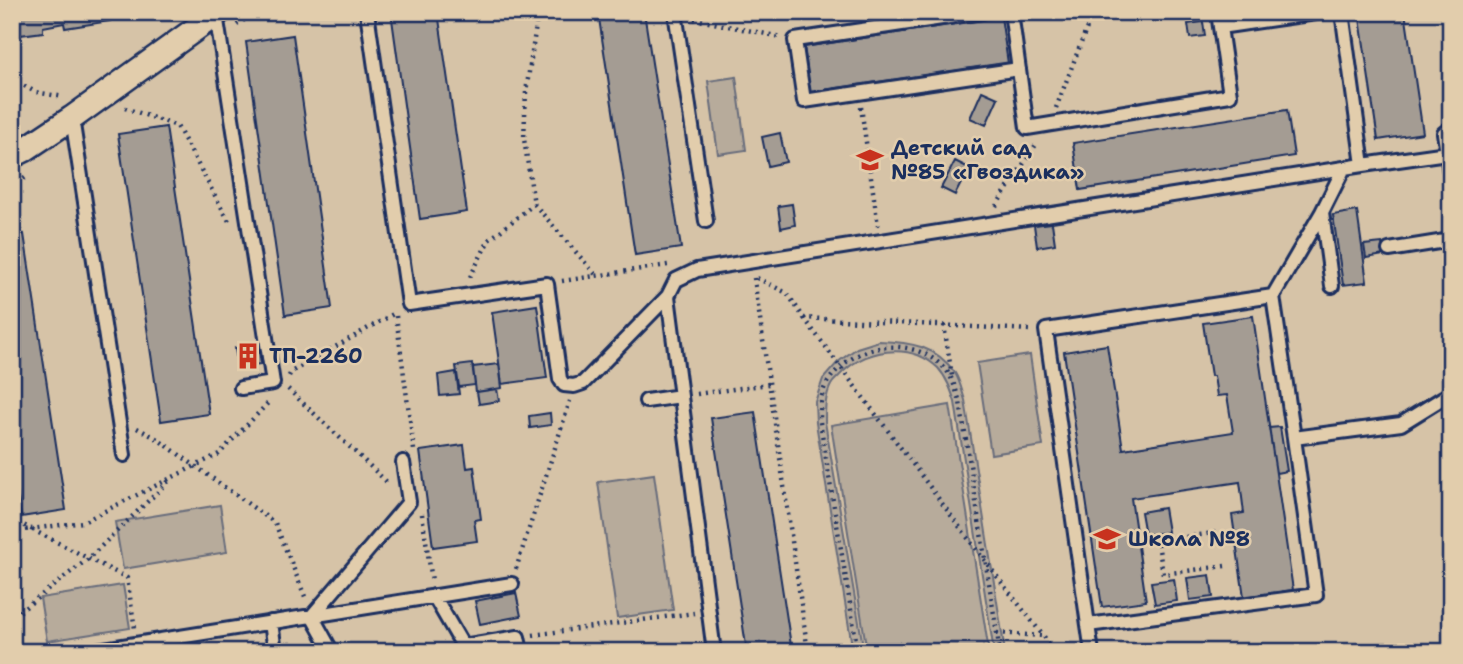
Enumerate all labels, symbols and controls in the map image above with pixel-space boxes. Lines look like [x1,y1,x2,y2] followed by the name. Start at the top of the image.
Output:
[891,134,1084,186] place label: Детский сад №85 «Гвоздика»
[855,145,885,175] school or university icon: Детский сад №85 «Гвоздика»
[233,341,263,371] building icon: ТП-2260
[269,342,363,370] place label: ТП-2260
[1092,524,1122,554] school or university icon: Школа №8
[1128,525,1250,553] place label: Школа №8

